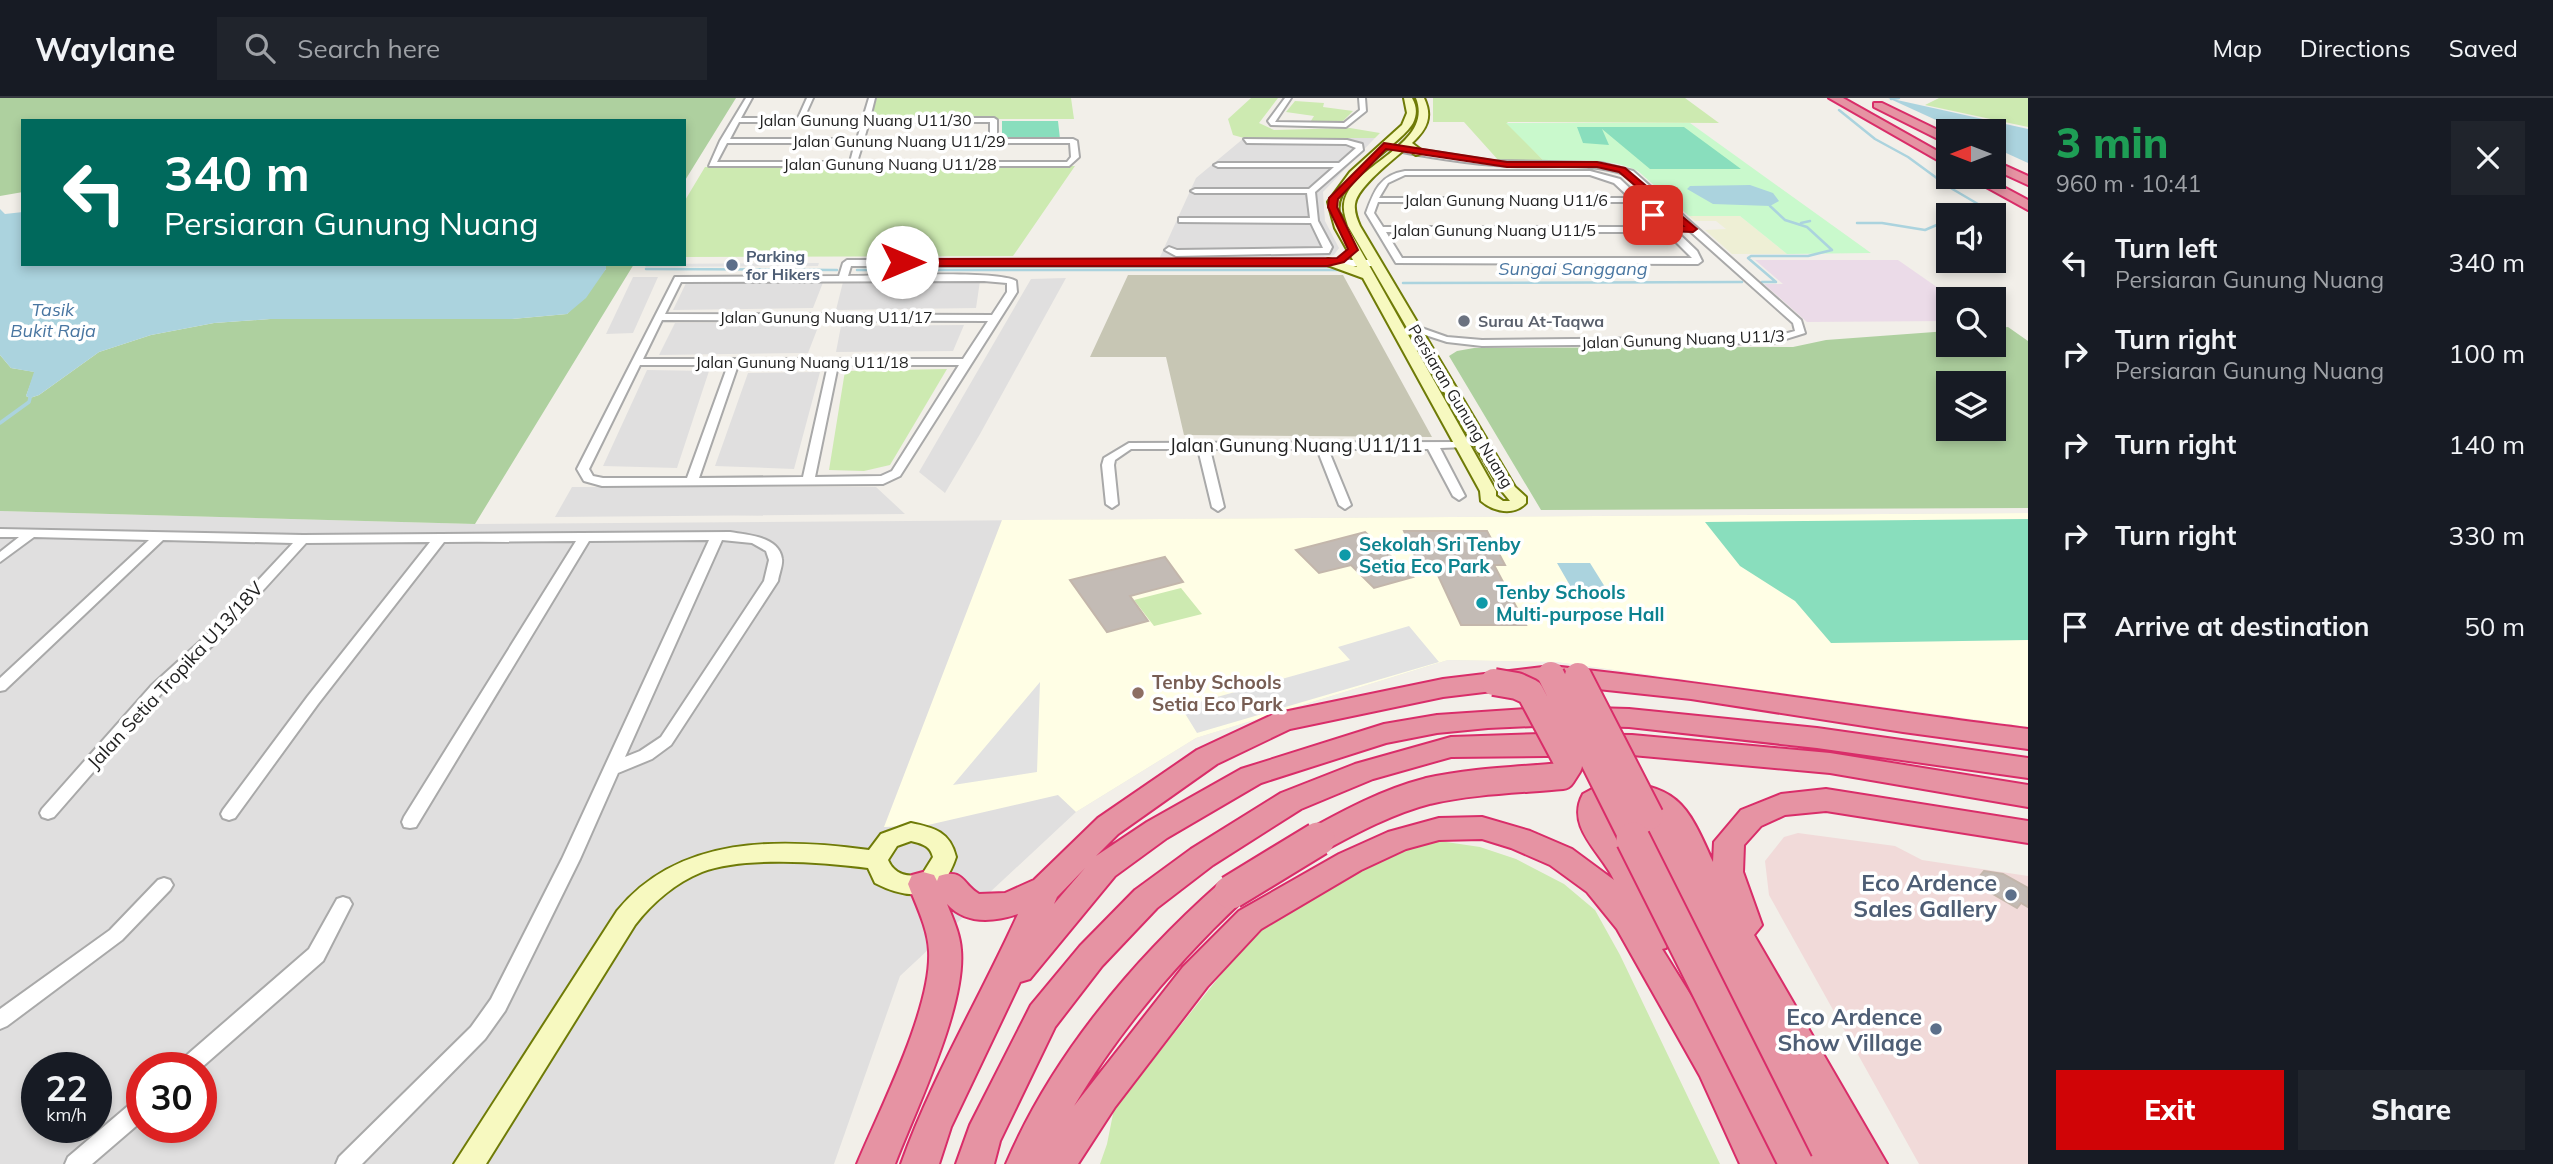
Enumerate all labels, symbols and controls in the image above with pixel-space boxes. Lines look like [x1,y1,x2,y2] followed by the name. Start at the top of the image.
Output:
[217,17,707,80] search box
[35,28,175,69] text: Waylane
[241,29,279,67] icon: search
[297,32,440,65] text: Search here
[2212,33,2262,63] text: Map
[2300,33,2411,63] text: Directions
[2449,33,2518,63] text: Saved
[758,110,972,130] street label: Jalan Gunung Nuang U11/30
[2056,116,2169,169] text: 3 min
[1936,119,2006,189] north arrow
[1936,119,2006,441] map controls
[2451,121,2525,195] button: close
[792,131,1006,151] street label: Jalan Gunung Nuang U11/29
[164,142,310,203] text: 340 m
[49,147,140,238] icon: left
[783,154,997,174] street label: Jalan Gunung Nuang U11/28
[2056,169,2201,198] text: 960 m · 10:41
[1623,185,1683,245] pin
[1404,190,1608,210] street label: Jalan Gunung Nuang U11/6
[1634,196,1672,234] icon: arrive
[164,203,539,243] text: Persiaran Gunung Nuang
[1936,203,2006,273] button: sound
[1392,220,1596,240] street label: Jalan Gunung Nuang U11/5
[865,225,939,299] position arrow
[2115,232,2217,265] text: Turn left
[2056,244,2094,282] icon: left
[746,246,820,284] place label: Parking for Hikers
[2449,246,2525,279] text: 340 m
[724,257,740,273] marker: Parking for Hikers
[1498,257,1648,280] water label: Sungai Sanggang
[2115,265,2384,294] text: Persiaran Gunung Nuang
[1936,287,2006,357] button: search
[10,298,96,342] water label: Tasik Bukit Raja
[719,307,933,327] street label: Jalan Gunung Nuang U11/17
[1478,311,1604,331] place label: Surau At-Taqwa
[1456,313,1472,329] marker: Surau At-Taqwa
[1404,321,1518,491] street label: Persiaran Gunung Nuang
[2115,323,2236,356] text: Turn right
[1581,325,1785,353] street label: Jalan Gunung Nuang U11/3
[2056,335,2094,373] icon: right
[2449,337,2525,370] text: 100 m
[695,352,909,372] street label: Jalan Gunung Nuang U11/18
[2115,356,2384,385] text: Persiaran Gunung Nuang
[1936,371,2006,441] button: layers
[2056,426,2094,464] icon: right
[2115,428,2236,461] text: Turn right
[2449,428,2525,461] text: 140 m
[1169,433,1423,457] street label: Jalan Gunung Nuang U11/11
[2056,517,2094,555] icon: right
[2115,519,2236,552] text: Turn right
[2449,519,2525,552] text: 330 m
[1359,532,1521,578] place label: Sekolah Sri Tenby Setia Eco Park
[1337,547,1353,563] marker: Sekolah Sri Tenby Setia Eco Park
[82,576,269,774] street label: Jalan Setia Tropika U13/18V
[1496,580,1664,626] place label: Tenby Schools Multi-purpose Hall
[1474,595,1490,611] marker: Tenby Schools Multi-purpose Hall
[2056,608,2094,646] icon: arrive
[2115,610,2370,643] text: Arrive at destination
[2464,610,2525,643] text: 50 m
[1152,670,1283,716] place label: Tenby Schools Setia Eco Park
[1130,685,1146,701] marker: Tenby Schools Setia Eco Park
[1853,868,1998,923] place label: Eco Ardence Sales Gallery
[2003,887,2019,903] marker: Eco Ardence Sales Gallery
[1778,1002,1922,1057] place label: Eco Ardence Show Village
[1928,1021,1944,1037] marker: Eco Ardence Show Village
[126,1052,217,1143] speed limit sign: 30
[45,1066,88,1110] text: 22
[2056,1070,2284,1150] button: Exit
[2298,1070,2525,1150] button: Share
[46,1103,87,1126] text: km/h

